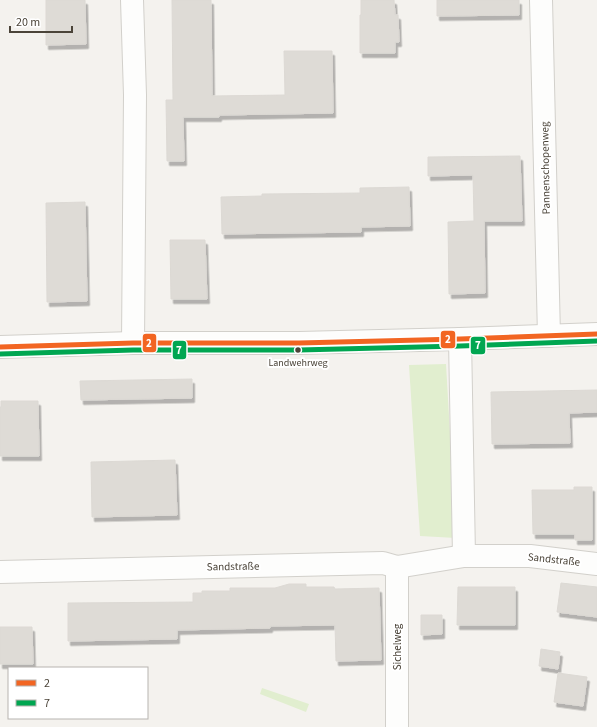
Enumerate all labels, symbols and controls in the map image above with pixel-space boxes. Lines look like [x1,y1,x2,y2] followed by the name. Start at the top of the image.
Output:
[10,8,72,34] scale bar
[16,14,40,31] text: 20 m
[537,121,554,214] street label: Pannenschopenweg
[440,330,456,349] line badge: 2
[445,332,451,347] text: 2
[142,333,157,353] line badge: 2
[146,336,152,351] text: 2
[470,336,486,355] line badge: 7
[475,338,481,353] text: 7
[172,340,187,360] line badge: 7
[176,343,182,358] text: 7
[293,345,303,355] marker: Landwehrweg
[268,356,328,370] place label: Landwehrweg
[527,549,581,570] street label: Sandstraße
[207,559,260,574] street label: Sandstraße
[390,623,405,670] street label: Sichelweg
[8,667,148,719] legend
[44,675,50,692] text: 2
[44,695,50,712] text: 7

